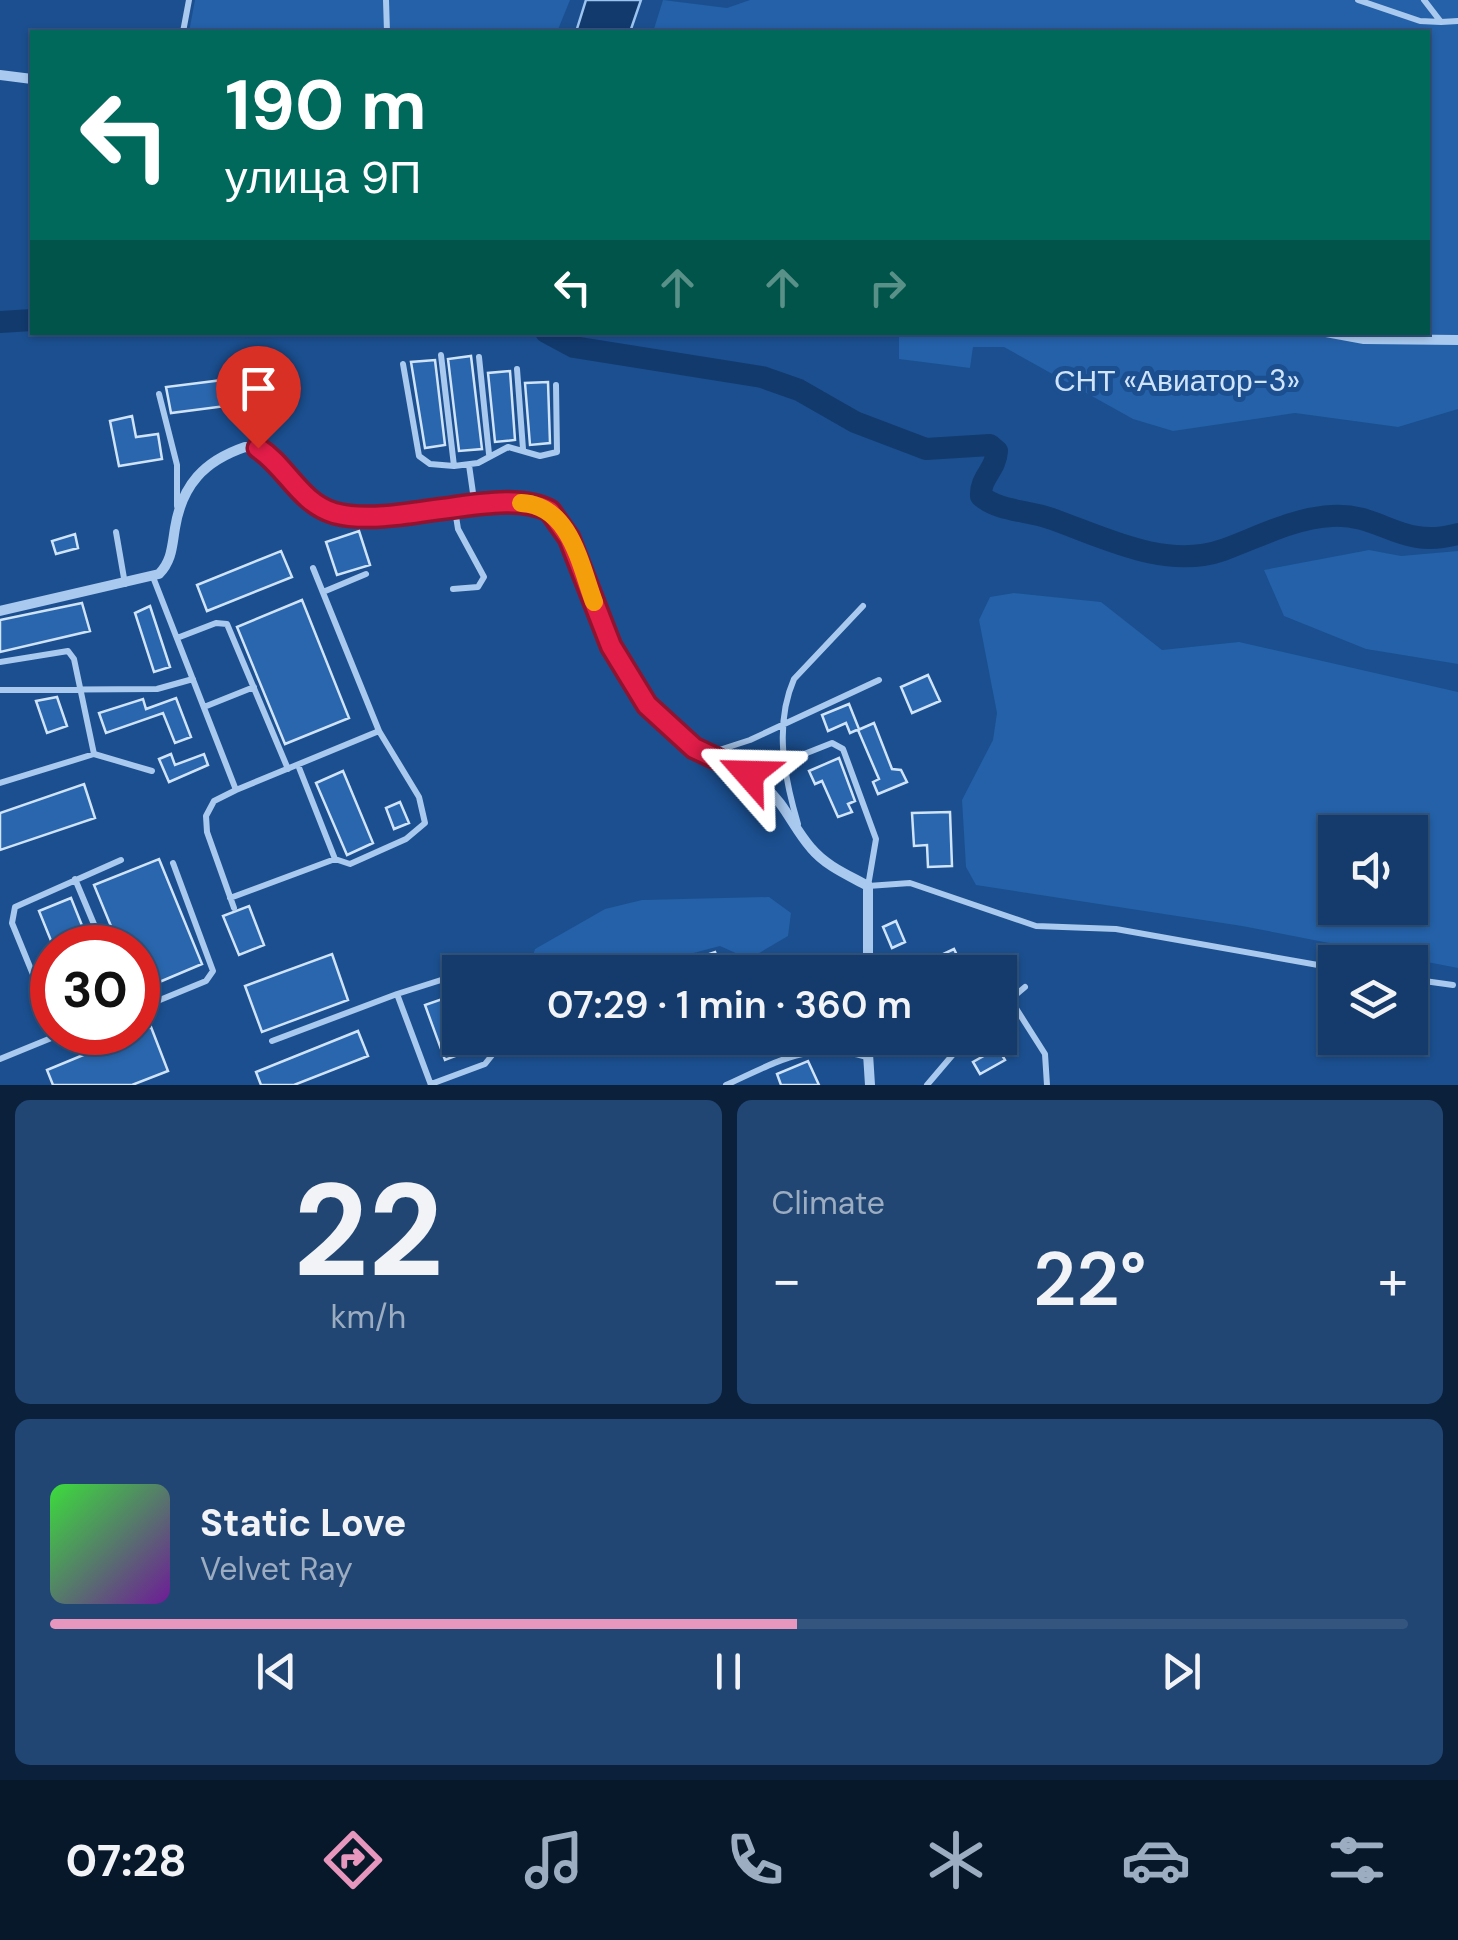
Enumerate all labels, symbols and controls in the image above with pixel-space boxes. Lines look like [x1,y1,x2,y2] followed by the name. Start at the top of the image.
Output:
[225,60,427,151] text: 190 m
[60,70,190,200] icon: left
[225,148,421,207] text: улица 9П
[545,260,600,315] icon: left
[650,260,705,315] icon: ahead
[755,260,810,315] icon: ahead
[860,260,915,315] icon: right
[216,346,301,449] pin
[231,361,286,416] icon: arrive
[1054,361,1300,400] park label: СНТ «Авиатор-3»
[697,722,801,826] position arrow
[1318,815,1428,1055] map controls
[1318,815,1428,925] button: sound
[30,925,160,1055] speed limit sign: 30
[1318,945,1428,1055] button: layers
[547,980,912,1030] text: 07:29 · 1 min · 360 m
[293,1146,443,1315] text: 22
[772,1182,885,1224] text: Climate
[1033,1231,1146,1328] text: 22°
[772,1244,802,1316] text: −
[1378,1244,1408,1316] text: +
[330,1296,406,1338] text: km/h
[200,1498,406,1548] text: Static Love
[200,1548,353,1590] text: Velvet Ray
[249,1644,304,1699] icon: previous
[701,1644,756,1699] icon: pause
[1154,1644,1209,1699] icon: next
[318,1825,388,1895] icon: directions
[519,1825,589,1895] icon: music
[720,1825,790,1895] icon: phone
[921,1825,991,1895] icon: climate
[1121,1825,1191,1895] icon: car
[1322,1825,1392,1895] icon: filters
[65,1831,187,1890] text: 07:28

